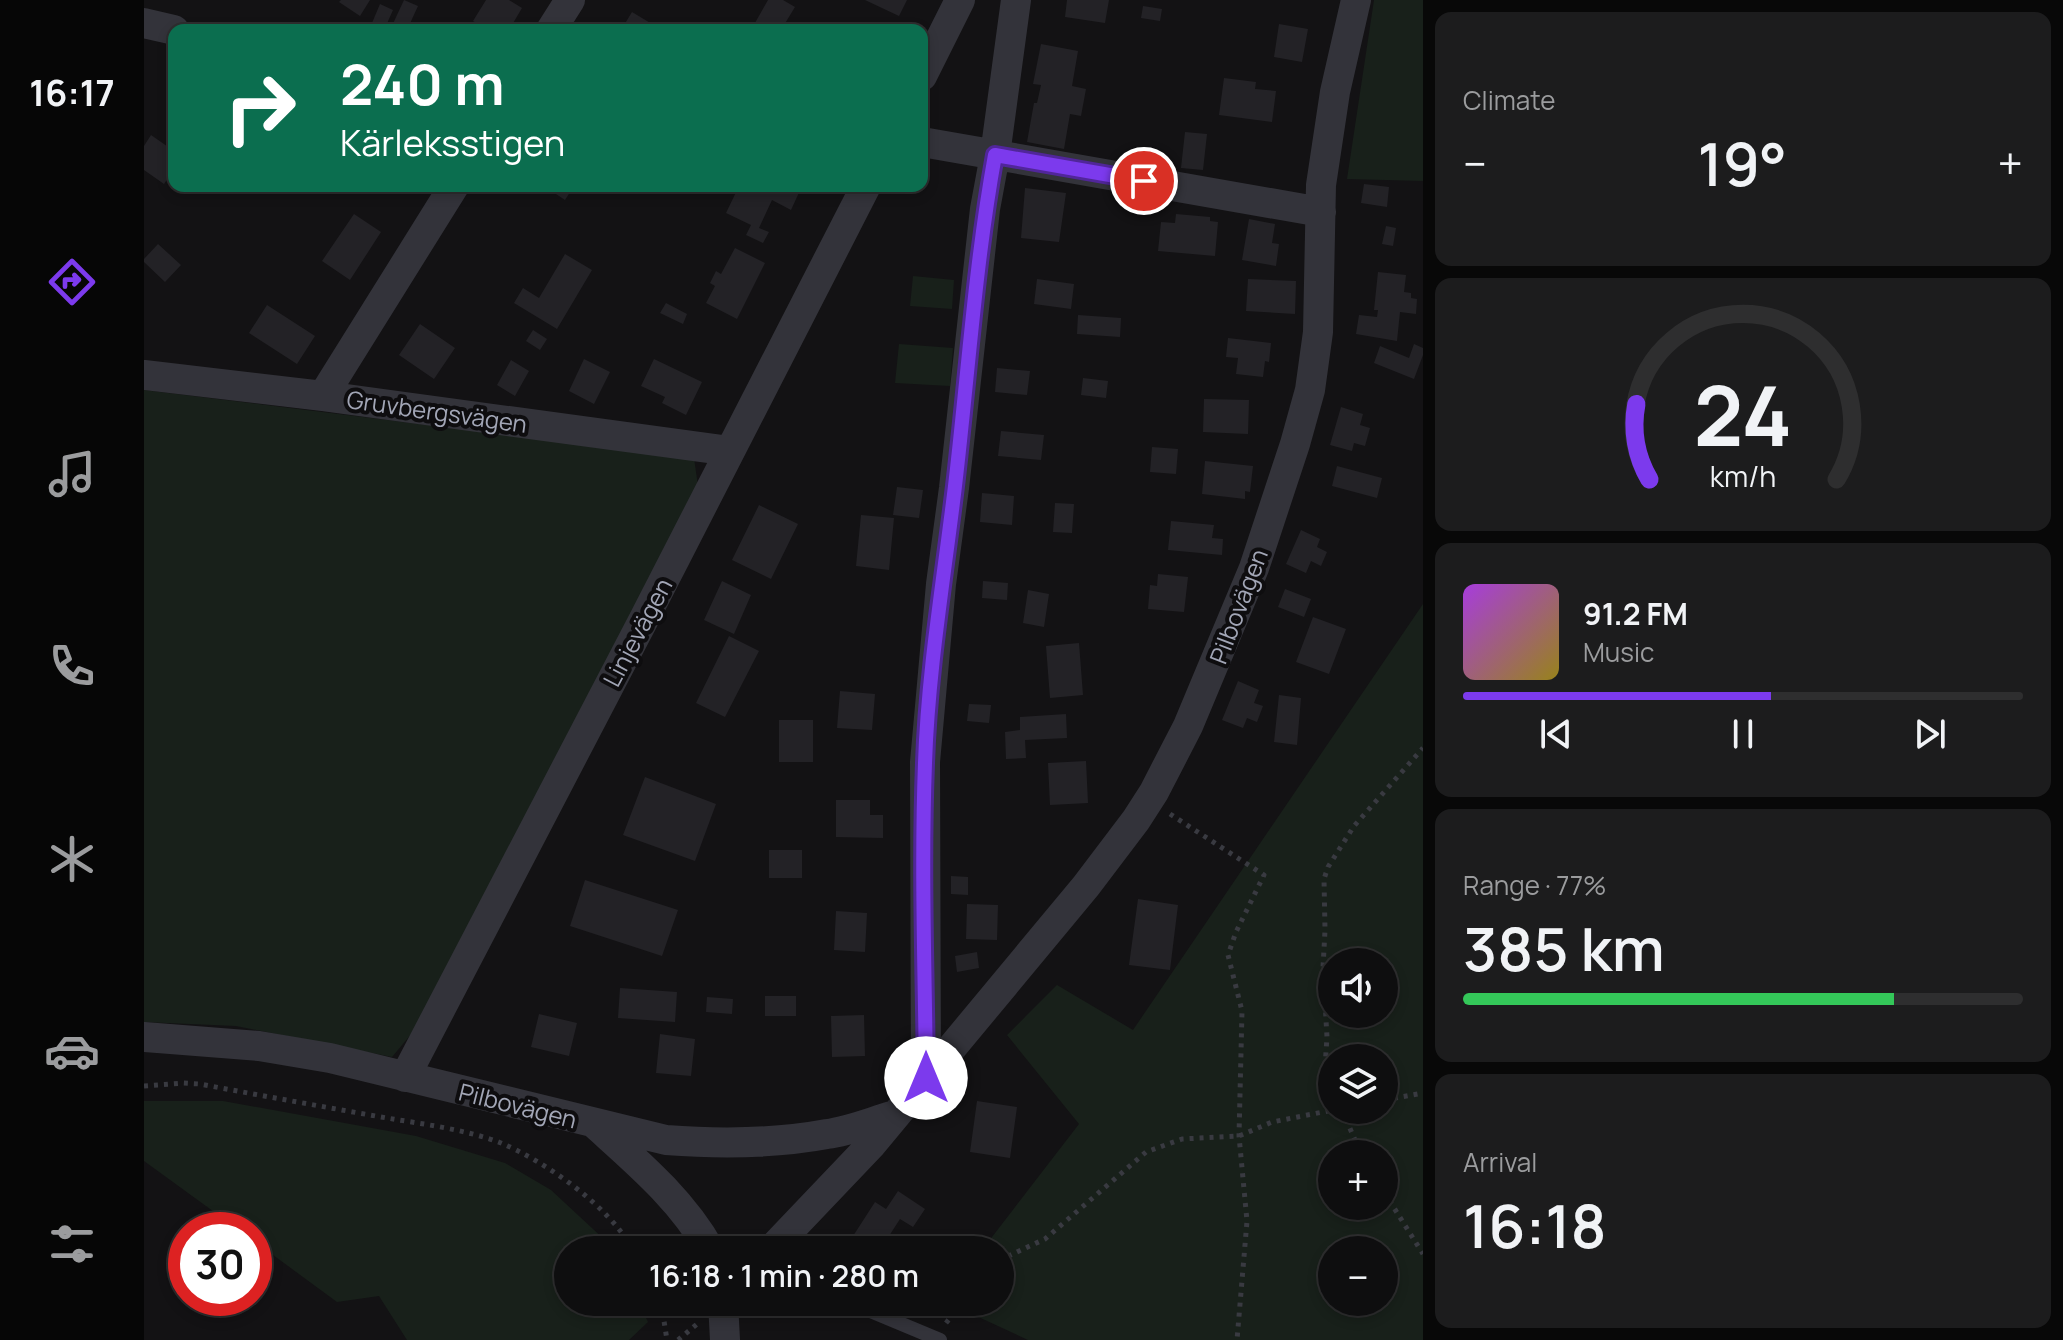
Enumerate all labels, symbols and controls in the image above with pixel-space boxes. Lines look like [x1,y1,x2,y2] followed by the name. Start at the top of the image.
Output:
[340,45,505,122] text: 240 m
[208,56,312,160] icon: right
[29,68,115,117] text: 16:17
[1463,82,1555,118] text: Climate
[340,118,565,167] text: Kärleksstigen
[1697,122,1787,204] text: 19°
[1463,133,1487,193] text: −
[1998,133,2023,193] text: +
[1110,147,1178,215] pin
[1122,159,1166,203] icon: arrive
[44,254,100,310] icon: directions
[1694,357,1792,471] text: 24
[345,382,529,440] street label: Gruvbergsvägen
[44,446,100,502] icon: music
[1710,458,1776,497] text: km/h
[1201,544,1275,668] street label: Pilbovägen
[595,572,679,692] street label: Linjevägen
[1583,593,1688,634] text: 91.2 FM
[1583,634,1654,670] text: Music
[44,638,100,694] icon: phone
[1534,712,1578,756] icon: previous
[1721,712,1765,756] icon: pause
[1908,712,1952,756] icon: next
[44,831,100,887] icon: climate
[1463,867,1606,903] text: Range · 77%
[1463,907,1665,989] text: 385 km
[1318,948,1398,1316] map controls
[1318,948,1398,1028] button: sound
[44,1023,100,1079] icon: car
[884,1036,968,1120] position arrow
[1318,1044,1398,1124] button: layers
[456,1074,580,1136] street label: Pilbovägen
[1318,1140,1398,1220] button: +
[1463,1144,1537,1180] text: Arrival
[1463,1184,1607,1266] text: 16:18
[168,1212,272,1316] speed limit sign: 30
[44,1216,100,1272] icon: filters
[1318,1236,1398,1316] button: −
[649,1255,919,1296] text: 16:18 · 1 min · 280 m

